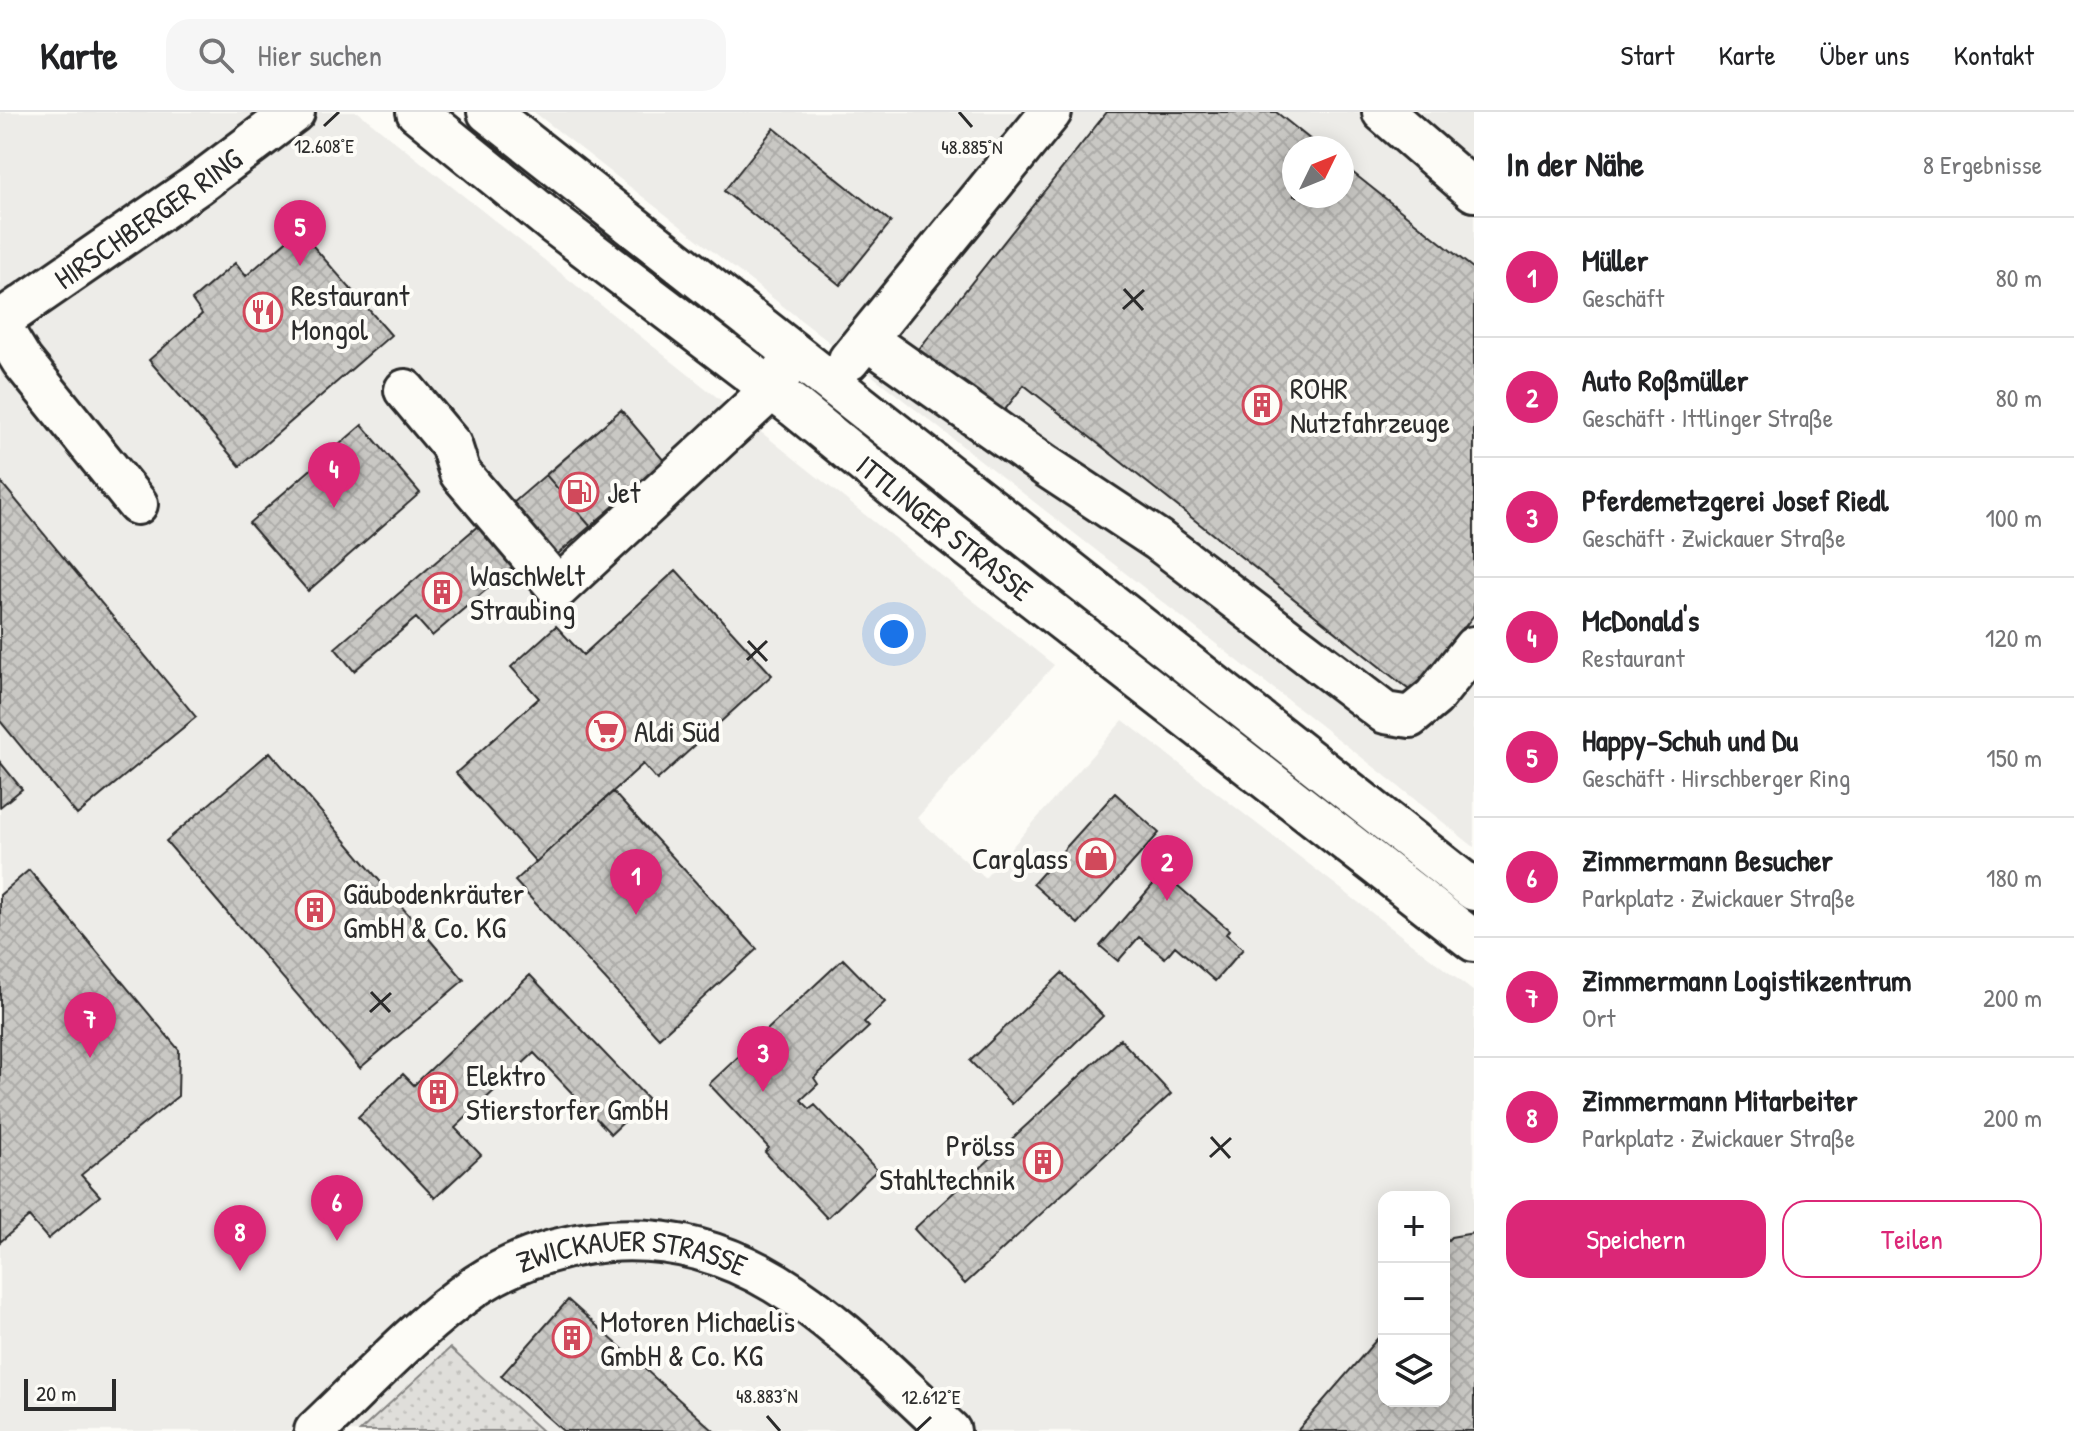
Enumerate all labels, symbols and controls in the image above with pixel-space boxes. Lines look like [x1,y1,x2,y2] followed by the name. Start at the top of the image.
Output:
[166,19,726,91] search box
[40,29,118,81] text: Karte
[194,33,238,77] icon: search
[258,35,382,75] text: Hier suchen
[1621,36,1674,74] text: Start
[1718,36,1776,74] text: Karte
[1820,36,1910,74] text: Über uns
[1954,36,2034,74] text: Kontakt
[294,132,354,159] text: 12.608°E
[941,133,1003,160] text: 48.885°N
[1282,136,1354,208] north arrow
[46,138,250,298] street label: HIRSCHBERGER RING
[1506,141,1644,187] text: In der Nähe
[1923,147,2042,182] text: 8 Ergebnisse
[274,200,326,266] pin: 5
[1582,240,1648,280] text: Müller
[1527,260,1537,295] text: 1
[1995,260,2042,295] text: 80 m
[291,275,410,349] place label: Restaurant Mongol
[1582,280,1664,315] text: Geschäft
[242,291,284,333] restaurant icon: Restaurant Mongol
[1582,360,1748,400] text: Auto Roßmüller
[1290,368,1450,442] place label: ROHR Nutzfahrzeuge
[1526,380,1538,415] text: 2
[1995,380,2042,415] text: 80 m
[1241,384,1283,426] building icon: ROHR Nutzfahrzeuge
[1582,400,1833,435] text: Geschäft · Ittlinger Straße
[308,442,360,508] pin: 4
[848,445,1041,610] street label: ITTLINGER STRASSE
[558,471,600,513] fuel station icon: Jet
[607,472,641,512] place label: Jet
[1582,480,1889,520] text: Pferdemetzgerei Josef Riedl
[1526,500,1538,535] text: 3
[1986,500,2042,535] text: 100 m
[1582,520,1846,555] text: Geschäft · Zwickauer Straße
[470,555,585,629] place label: WaschWelt Straubing
[421,571,463,613] building icon: WaschWelt Straubing
[1582,600,1699,640] text: McDonald's
[874,614,914,654] your location
[1527,620,1537,655] text: 4
[1985,620,2042,655] text: 120 m
[1582,640,1685,675] text: Restaurant
[585,710,627,752] supermarket icon: Aldi Süd
[634,711,720,751] place label: Aldi Süd
[1582,720,1798,760] text: Happy-Schuh und Du
[1527,740,1538,775] text: 5
[1986,740,2042,775] text: 150 m
[1582,760,1850,795] text: Geschäft · Hirschberger Ring
[1141,835,1193,901] pin: 2
[1075,837,1117,879] shop icon: Carglass
[972,838,1068,878] place label: Carglass
[1582,840,1833,880] text: Zimmermann Besucher
[610,849,662,915] pin: 1
[1527,860,1537,895] text: 6
[1986,860,2042,895] text: 180 m
[343,873,525,947] place label: Gäubodenkräuter GmbH & Co. KG
[1582,880,1855,915] text: Parkplatz · Zwickauer Straße
[294,889,336,931] building icon: Gäubodenkräuter GmbH & Co. KG
[1582,960,1911,1000] text: Zimmermann Logistikzentrum
[1526,980,1538,1015] text: 7
[1983,980,2042,1015] text: 200 m
[64,992,116,1058] pin: 7
[1582,1000,1615,1035] text: Ort
[737,1026,789,1092] pin: 3
[466,1055,668,1129] place label: Elektro Stierstorfer GmbH
[417,1071,459,1113] building icon: Elektro Stierstorfer GmbH
[1582,1080,1857,1120] text: Zimmermann Mitarbeiter
[1526,1100,1538,1135] text: 8
[1983,1100,2042,1135] text: 200 m
[1582,1120,1855,1155] text: Parkplatz · Zwickauer Straße
[879,1125,1015,1199] place label: Prölss Stahltechnik
[1022,1141,1064,1183] building icon: Prölss Stahltechnik
[311,1175,363,1241] pin: 6
[1378,1191,1450,1407] map controls
[1378,1191,1450,1263] button: +
[1506,1200,1766,1278] button: Speichern
[1782,1200,2042,1278] button: Teilen
[214,1205,266,1271] pin: 8
[510,1220,754,1285] street label: ZWICKAUER STRASSE
[1378,1263,1450,1335] button: −
[600,1301,795,1375] place label: Motoren Michaelis GmbH & Co. KG
[551,1317,593,1359] building icon: Motoren Michaelis GmbH & Co. KG
[1378,1335,1450,1407] button: layers
[24,1375,116,1411] scale bar
[36,1378,76,1408] text: 20 m
[736,1382,798,1409] text: 48.883°N
[902,1383,961,1410] text: 12.612°E

